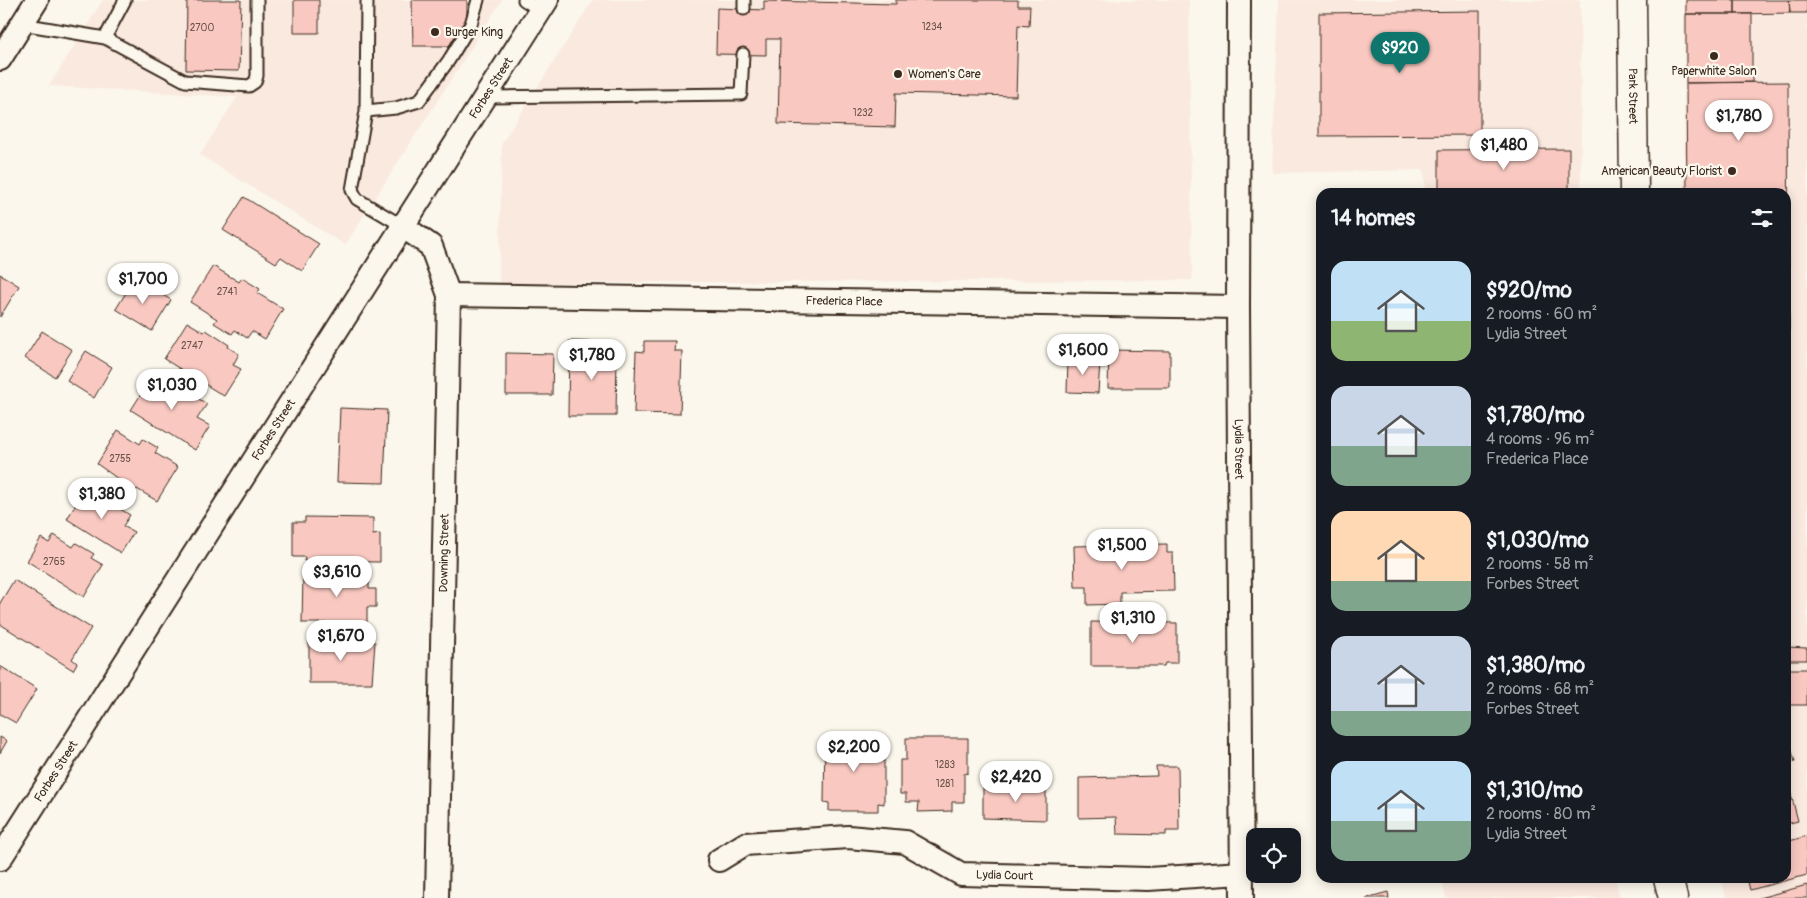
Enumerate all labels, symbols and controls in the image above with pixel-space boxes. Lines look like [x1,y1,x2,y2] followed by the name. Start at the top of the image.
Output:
[922,21,942,33] house number: 1234
[190,22,214,34] house number: 2700
[445,25,503,40] place label: Burger King
[429,26,441,38] marker: Burger King
[1370,32,1430,74] pin: $920
[1382,38,1418,58] text: $920
[1708,50,1720,62] marker: Paperwhite Salon
[466,55,517,122] street label: Forbes Street
[1671,64,1757,79] place label: Paperwhite Salon
[908,67,981,82] place label: Women's Care
[892,68,904,80] marker: Women's Care
[1625,68,1640,124] street label: Park Street
[1698,100,1780,142] pin: $1,780
[1716,106,1762,126] text: $1,780
[853,107,874,119] house number: 1232
[1463,128,1545,171] pin: $1,480
[1480,135,1528,155] text: $1,480
[1601,164,1722,179] place label: American Beauty Florist
[1726,165,1738,177] marker: American Beauty Florist
[1748,204,1776,232] icon: filters
[1331,205,1415,232] text: 14 homes
[102,262,184,305] pin: $1,700
[118,269,168,289] text: $1,700
[1486,277,1572,304] text: $920/mo
[1371,281,1431,341] icon: home
[217,286,237,298] house number: 2741
[805,293,883,310] street label: Frederica Place
[1486,304,1597,324] text: 2 rooms · 60 m²
[1486,324,1567,344] text: Lydia Street
[1042,334,1124,376] pin: $1,600
[551,338,633,381] pin: $1,780
[181,340,204,352] house number: 2747
[1058,340,1108,360] text: $1,600
[569,345,615,365] text: $1,780
[131,368,213,411] pin: $1,030
[147,375,197,395] text: $1,030
[249,396,299,463] street label: Forbes Street
[1486,402,1584,429] text: $1,780/mo
[1371,406,1431,466] icon: home
[1231,419,1246,480] street label: Lydia Street
[1486,429,1595,449] text: 4 rooms · 96 m²
[1486,449,1589,469] text: Frederica Place
[109,453,131,465] house number: 2755
[61,478,143,520] pin: $1,380
[79,484,125,504] text: $1,380
[436,513,453,593] street label: Downing Street
[1486,527,1589,554] text: $1,030/mo
[1081,528,1163,571] pin: $1,500
[1371,531,1431,591] icon: home
[1097,535,1147,555] text: $1,500
[1486,554,1594,574] text: 2 rooms · 58 m²
[43,556,65,568] house number: 2765
[296,556,378,598] pin: $3,610
[313,562,361,582] text: $3,610
[1486,574,1579,594] text: Forbes Street
[1092,602,1174,644] pin: $1,310
[1110,608,1156,628] text: $1,310
[300,620,382,662] pin: $1,670
[317,626,365,646] text: $1,670
[1486,652,1585,679] text: $1,380/mo
[1371,656,1431,716] icon: home
[1486,679,1594,699] text: 2 rooms · 68 m²
[1486,699,1579,719] text: Forbes Street
[813,730,895,773] pin: $2,200
[828,737,880,757] text: $2,200
[31,738,81,805] street label: Forbes Street
[935,759,955,771] house number: 1283
[975,760,1057,803] pin: $2,420
[991,767,1041,787] text: $2,420
[1486,777,1583,804] text: $1,310/mo
[936,778,954,790] house number: 1281
[1371,781,1431,841] icon: home
[1486,804,1596,824] text: 2 rooms · 80 m²
[1486,824,1567,844] text: Lydia Street
[1246,828,1301,883] map controls
[1246,828,1301,883] button: locate
[976,867,1033,884] street label: Lydia Court

